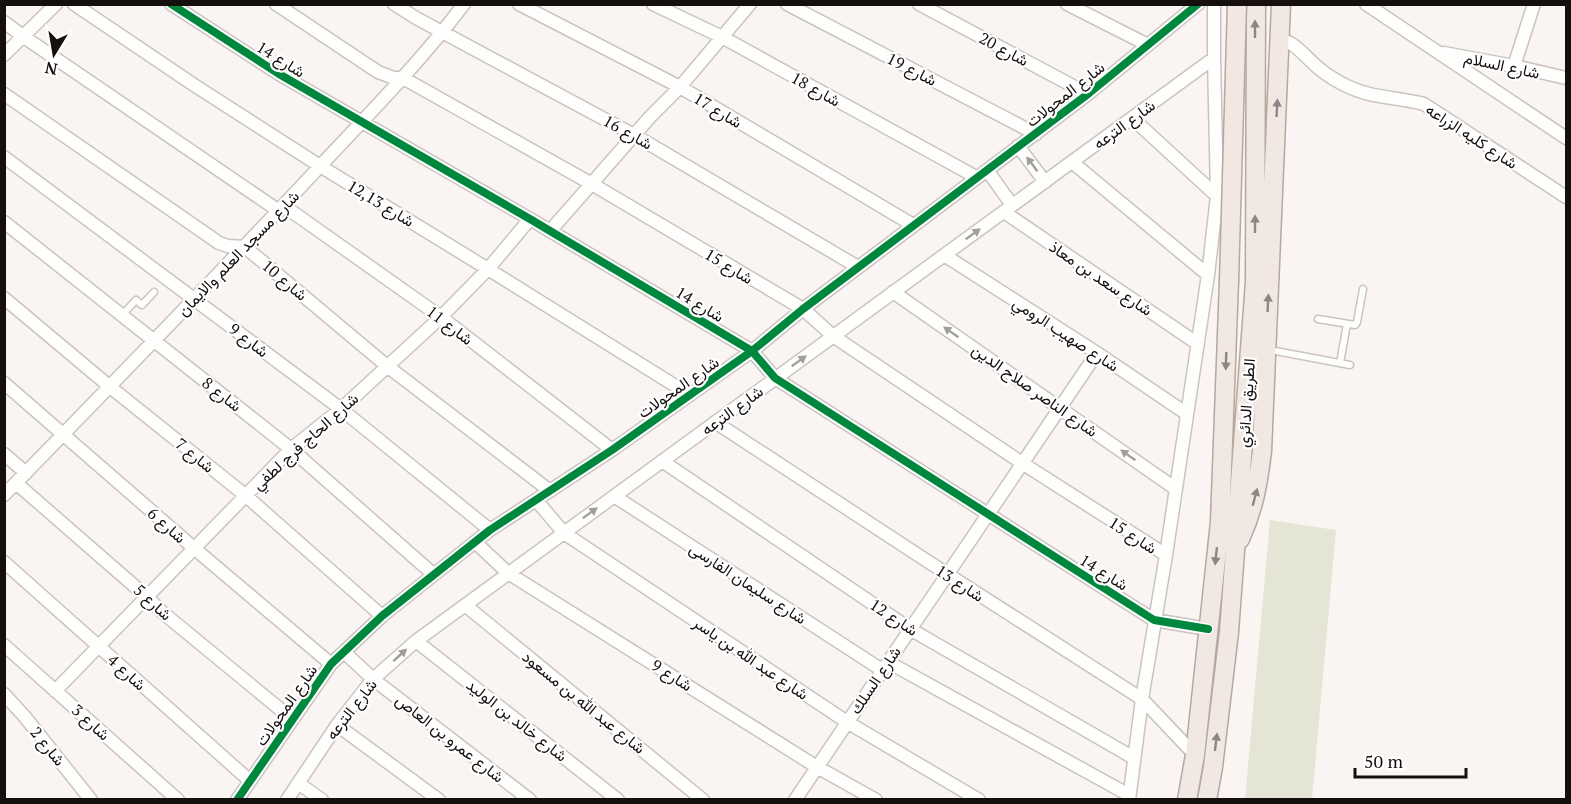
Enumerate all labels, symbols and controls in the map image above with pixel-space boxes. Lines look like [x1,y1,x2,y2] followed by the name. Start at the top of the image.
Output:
[1250,19,1260,38] one-way arrow
[24,24,84,84] north arrow
[975,27,1033,72] street label: شارع 20
[252,36,309,83] street label: شارع 14
[1462,46,1542,85] street label: شارع السلام
[883,47,941,92] street label: شارع 19
[1021,56,1110,133] street label: شارع المحولات
[43,57,59,81] text: N
[787,66,845,112] street label: شارع 18
[689,87,746,134] street label: شارع 17
[1089,94,1160,155] street label: شارع الترعه
[1273,98,1282,117] one-way arrow
[1421,98,1522,175] street label: شارع كليه الزراعه
[599,109,657,155] street label: شارع 16
[1026,157,1038,172] one-way arrow
[343,174,419,233] street label: شارع 12,13
[172,185,305,321] street label: شارع مسجد العلم والايمان
[1250,214,1260,233] one-way arrow
[965,228,981,240] one-way arrow
[1045,235,1157,321] street label: شارع سعد بن معاذ
[700,243,757,290] street label: شارع 15
[257,254,312,306] street label: شارع 10
[671,281,728,328] street label: شارع 14
[1007,291,1123,379] street label: شارع صهيب الرومي
[1264,293,1273,312] one-way arrow
[422,300,478,351] street label: شارع 11
[224,318,273,363] street label: شارع 9
[943,326,959,338] one-way arrow
[967,338,1102,443] street label: شارع الناصر صلاح الدين
[633,351,724,424] street label: شارع المحولات
[1222,351,1231,370] one-way arrow
[791,356,806,368] one-way arrow
[1232,358,1263,449] street label: الطريق الدائري
[197,372,246,417] street label: شارع 8
[697,380,768,441] street label: شارع الترعه
[247,387,365,497] street label: شارع الحاج فرج لطفي
[170,432,219,478] street label: شارع 7
[1120,450,1136,461] one-way arrow
[1251,488,1260,506] one-way arrow
[142,502,191,549] street label: شارع 6
[583,508,598,520] one-way arrow
[1104,511,1161,560] street label: شارع 15
[685,537,811,630] street label: شارع سليمان الفارسى
[1211,546,1221,565] one-way arrow
[1075,549,1132,596] street label: شارع 14
[931,559,988,608] street label: شارع 13
[128,579,177,626] street label: شارع 5
[865,593,922,642] street label: شارع 12
[688,611,813,706] street label: شارع عبد الله بن ياسر
[844,642,907,719] street label: شارع السلك
[517,645,650,759] street label: شارع عبد الله بن مسعود
[102,649,151,696] street label: شارع 4
[392,649,407,662] one-way arrow
[647,654,697,697] street label: شارع 9
[250,660,323,751] street label: شارع المحولات
[320,674,383,745] street label: شارع الترعه
[461,674,572,767] street label: شارع خالد بن الوليد
[390,689,509,788] street label: شارع عمرو بن العاص
[66,699,115,746] street label: شارع 3
[25,722,71,771] street label: شارع 2
[1211,732,1220,751] one-way arrow
[1355,741,1466,779] scale bar
[1364,749,1404,773] text: 50 m

